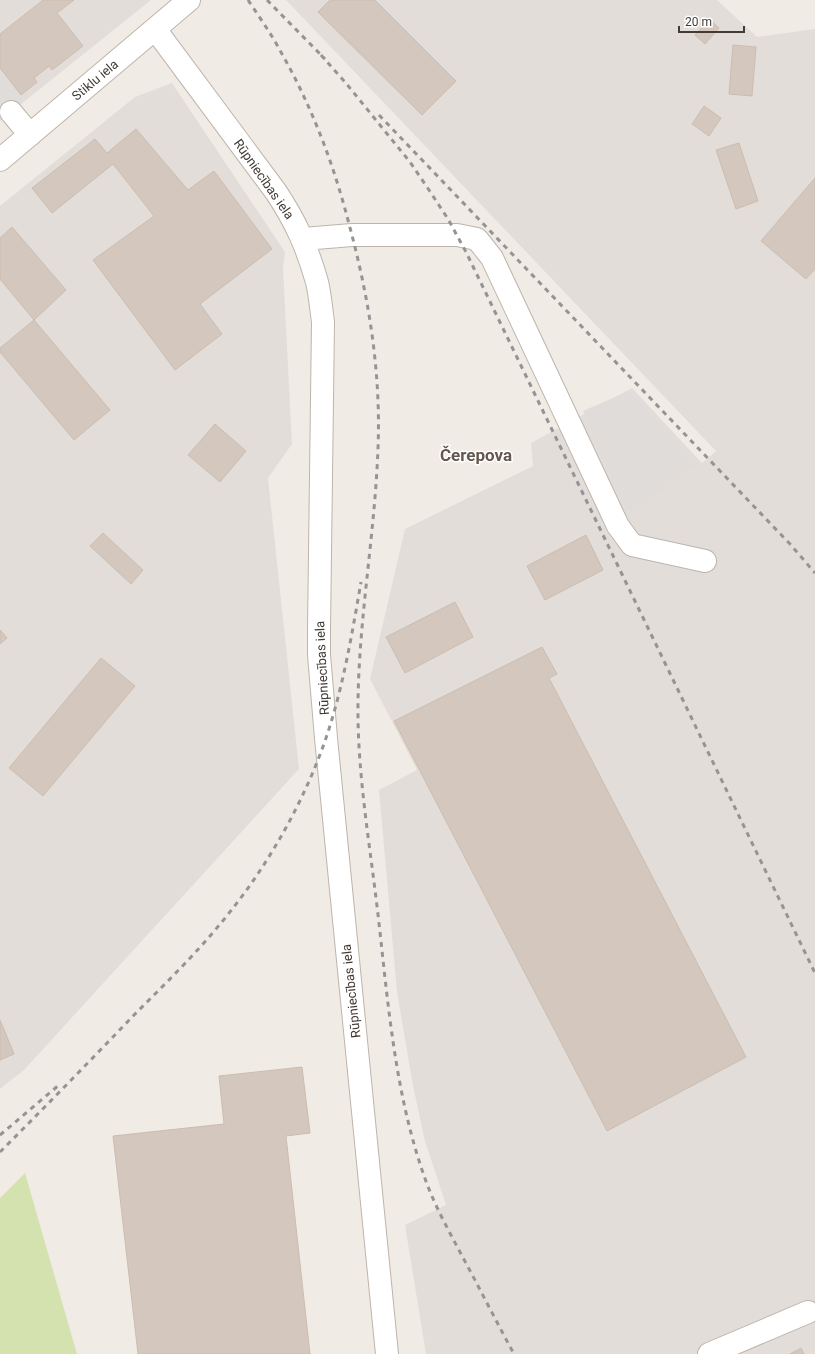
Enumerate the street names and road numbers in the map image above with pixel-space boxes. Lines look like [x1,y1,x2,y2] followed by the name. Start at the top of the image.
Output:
[69,56,121,104] street label: Stiklu iela
[231,136,297,222] street label: Rūpniecības iela
[312,621,332,715] street label: Rūpniecības iela
[339,943,363,1039] street label: Rūpniecības iela

